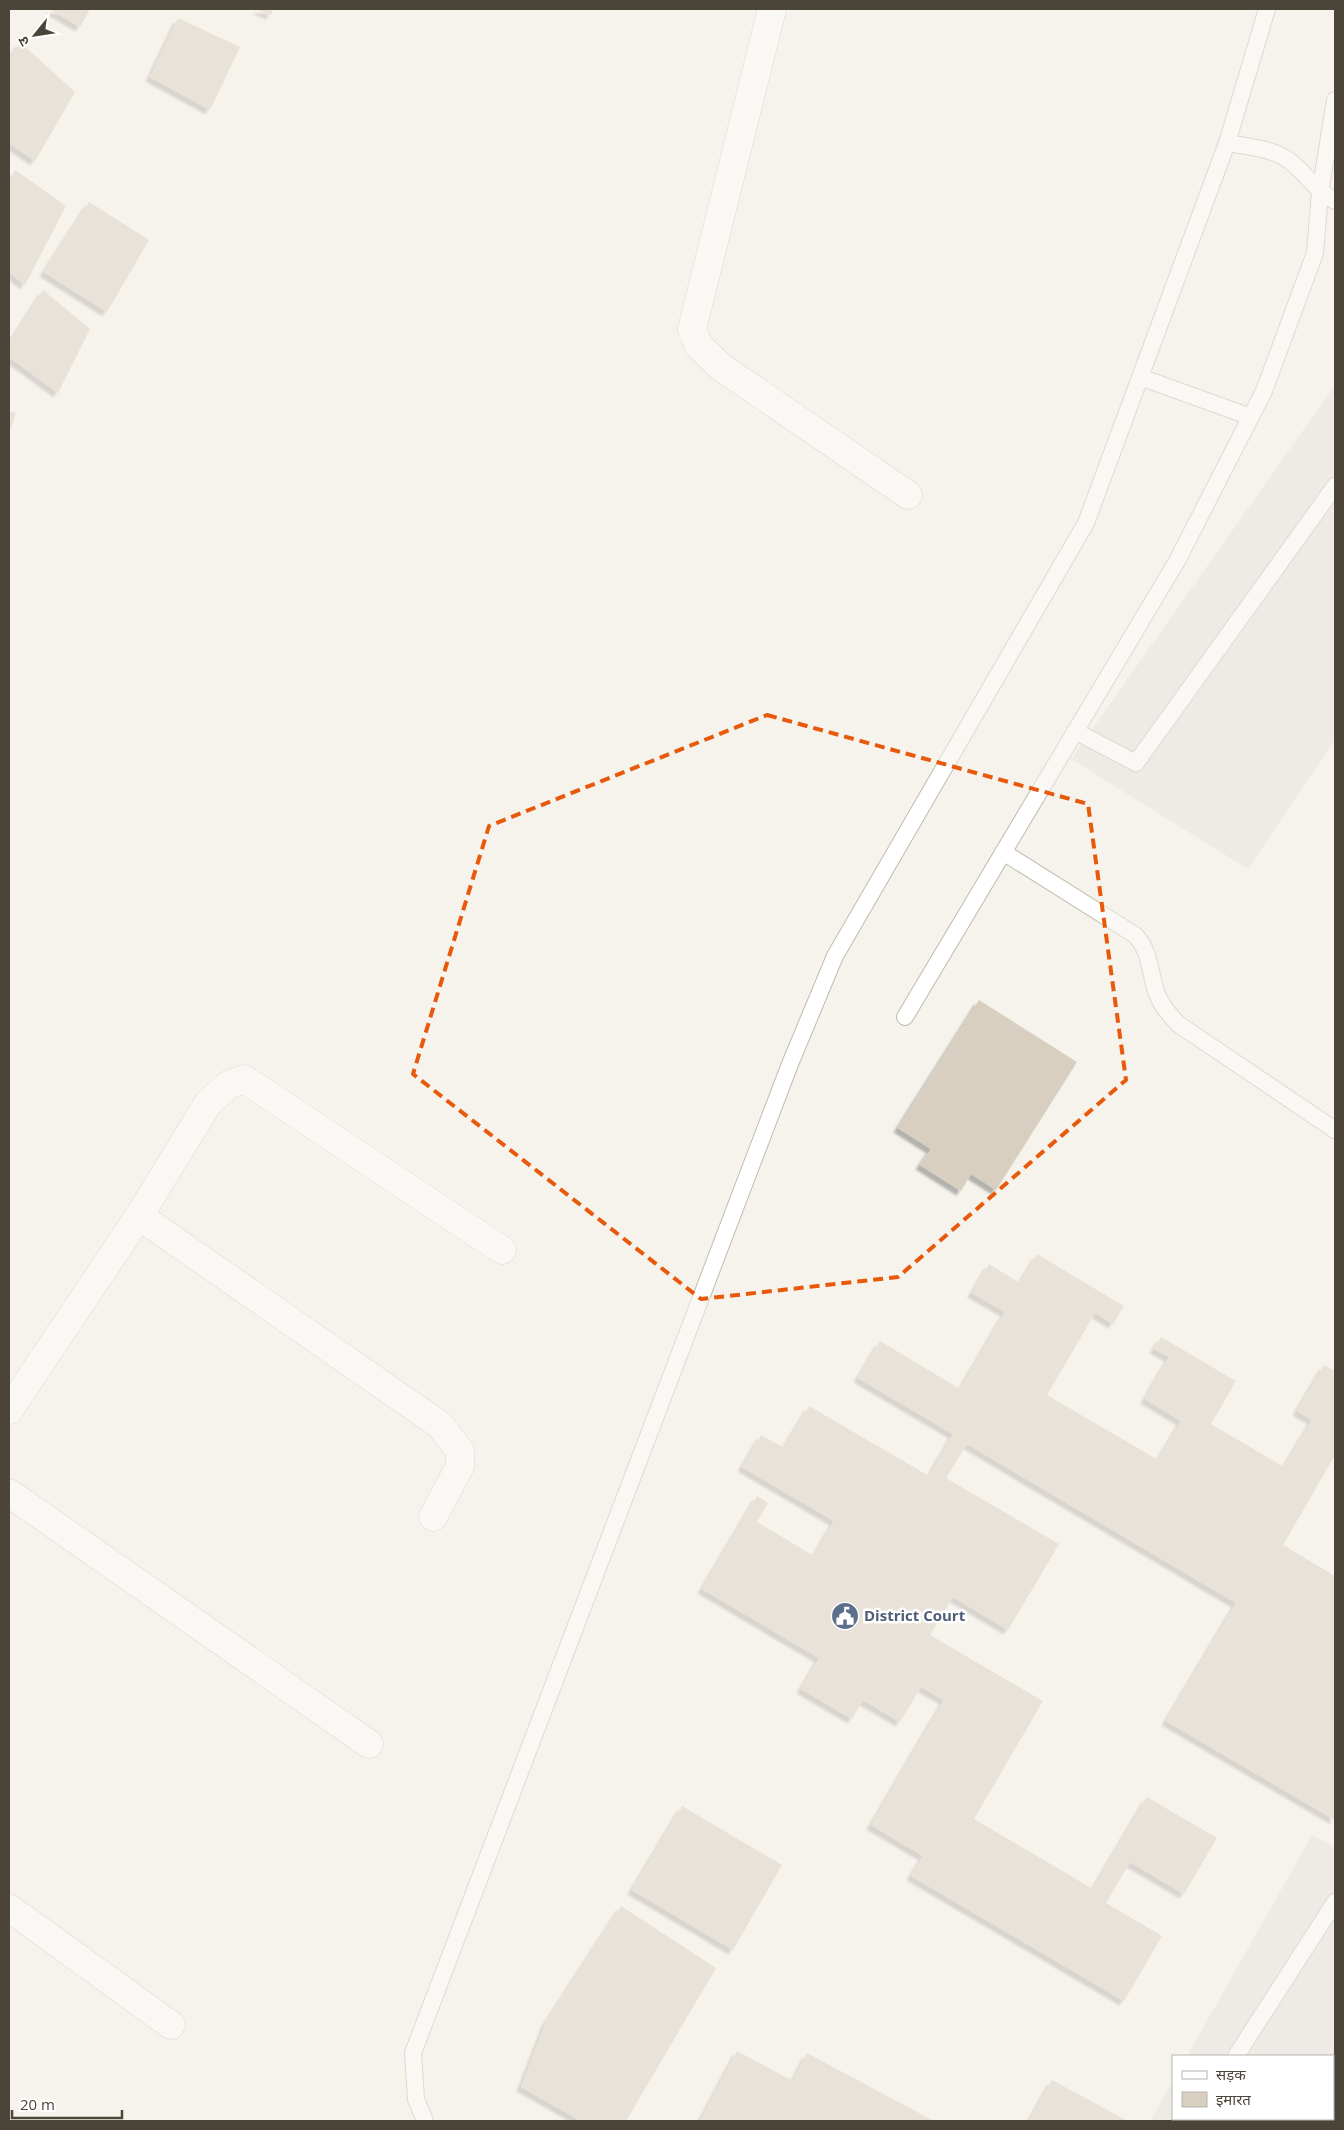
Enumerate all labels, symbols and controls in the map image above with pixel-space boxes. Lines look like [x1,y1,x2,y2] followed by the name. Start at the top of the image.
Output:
[10,10,60,60] north arrow
[13,33,34,50] text: उ
[830,1601,860,1631] public building icon: District Court
[864,1605,966,1625] place label: District Court
[1172,2055,1334,2120] legend
[1216,2064,1246,2084] text: सड़क
[12,2088,122,2120] scale bar
[1216,2089,1251,2109] text: इमारत
[20,2094,55,2114] text: 20 m

